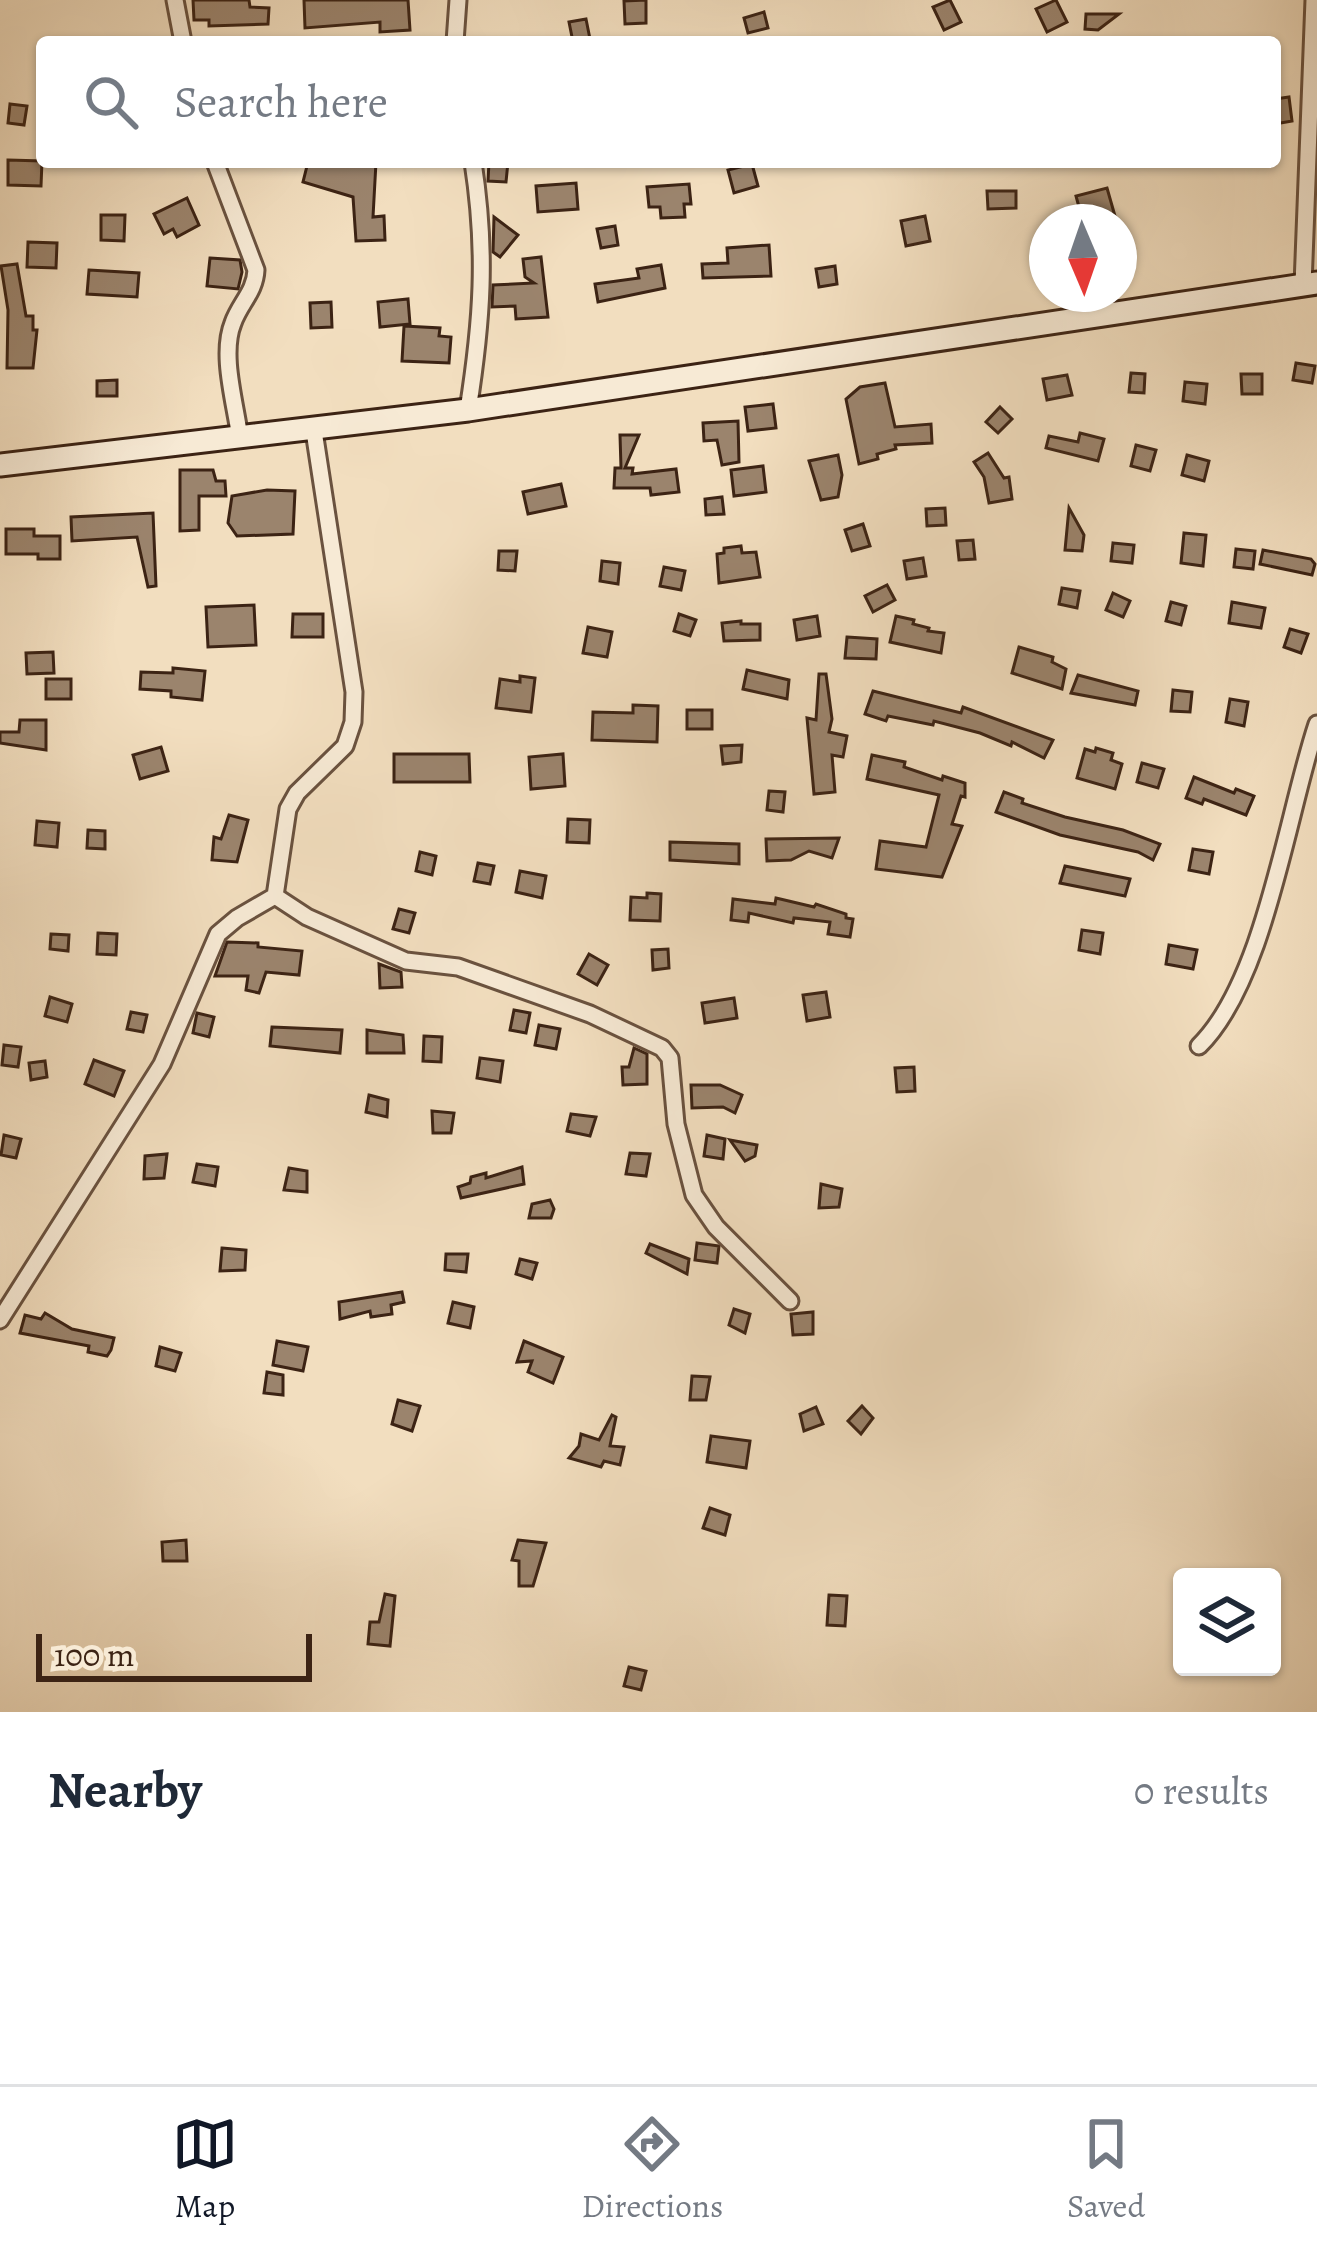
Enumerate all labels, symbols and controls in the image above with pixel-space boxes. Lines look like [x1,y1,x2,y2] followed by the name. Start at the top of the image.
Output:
[36,36,1281,168] search box
[78,69,144,135] icon: search
[174,71,388,133] text: Search here
[1029,204,1137,312] north arrow
[1173,1568,1281,1676] map controls
[1173,1568,1281,1676] button: layers
[36,1628,312,1681] scale bar
[54,1632,134,1677] text: 100 m
[48,1755,202,1825] text: Nearby
[1134,1764,1269,1817] text: 0 results
[172,2111,238,2228] tab: Map
[582,2111,723,2228] tab: Directions
[1067,2111,1145,2228] tab: Saved

